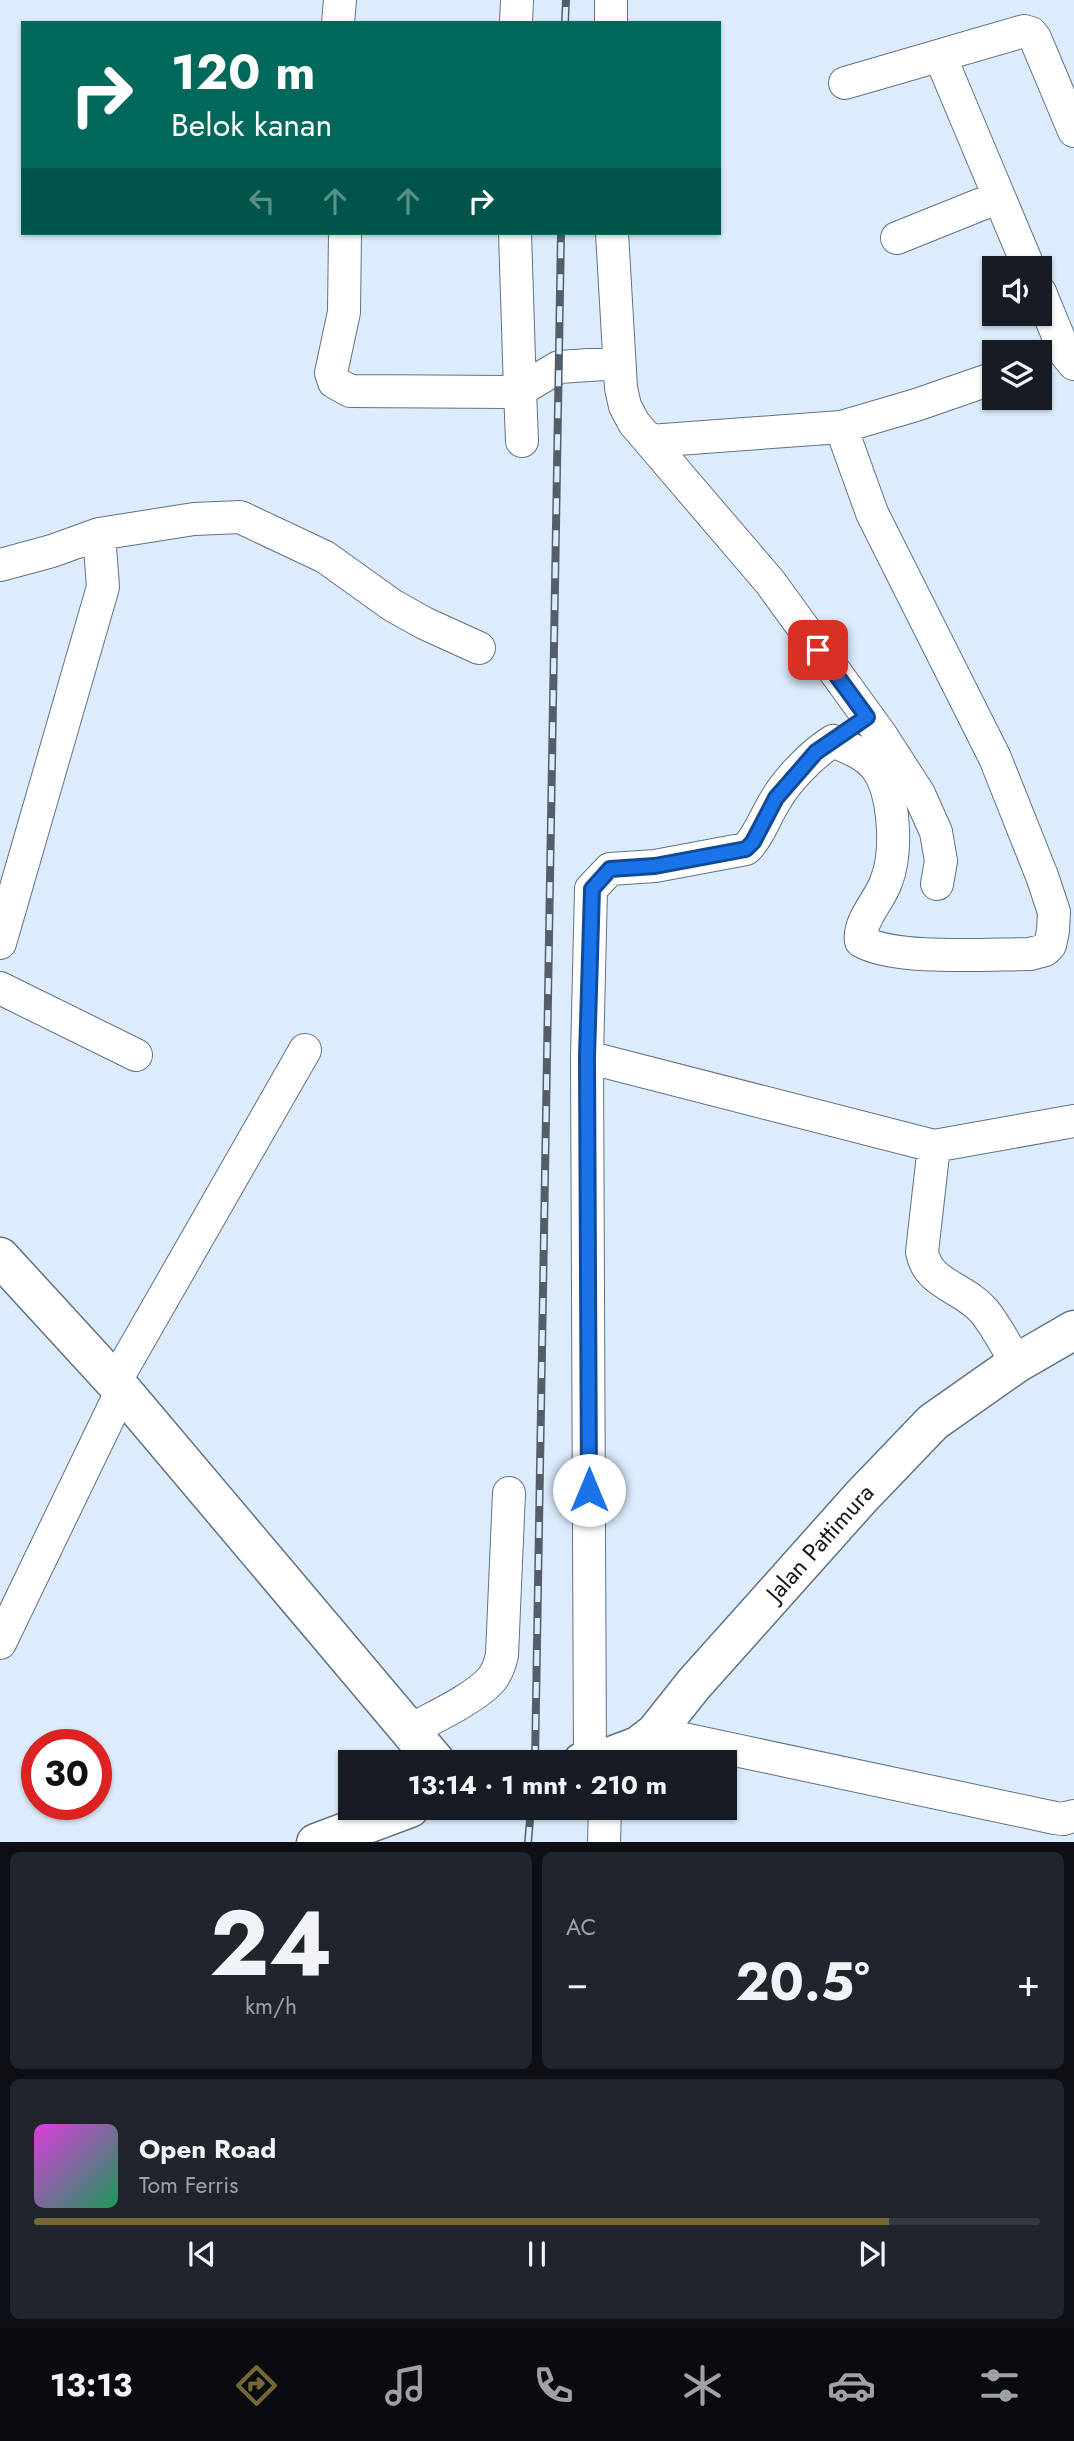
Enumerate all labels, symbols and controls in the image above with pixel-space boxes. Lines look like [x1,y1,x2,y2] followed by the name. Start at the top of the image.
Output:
[171,37,315,107] text: 120 m
[56,49,147,140] icon: right
[171,102,332,148] text: Belok kanan
[243,182,281,220] icon: left
[316,182,354,220] icon: ahead
[389,182,427,220] icon: ahead
[462,182,500,220] icon: right
[982,256,1052,410] map controls
[982,256,1052,326] button: sound
[982,340,1052,410] button: layers
[788,620,848,680] pin
[799,631,837,669] icon: arrive
[552,1453,626,1527] position arrow
[756,1476,882,1611] street label: Jalan Pattimura
[21,1729,112,1820] speed limit sign: 30
[408,1766,667,1804] text: 13:14 · 1 mnt · 210 m
[209,1878,333,2009] text: 24
[566,1910,596,1944] text: AC
[735,1944,870,2020] text: 20.5°
[566,1955,588,2010] text: −
[1017,1955,1040,2010] text: +
[245,1989,297,2023] text: km/h
[139,2130,276,2168] text: Open Road
[139,2168,238,2202] text: Tom Ferris
[183,2235,221,2273] icon: previous
[518,2235,556,2273] icon: pause
[853,2235,891,2273] icon: next
[232,2361,281,2410] icon: directions
[381,2361,430,2410] icon: music
[529,2361,578,2410] icon: phone
[678,2361,727,2410] icon: climate
[827,2361,876,2410] icon: car
[975,2361,1024,2410] icon: filters
[50,2362,132,2408] text: 13:13

